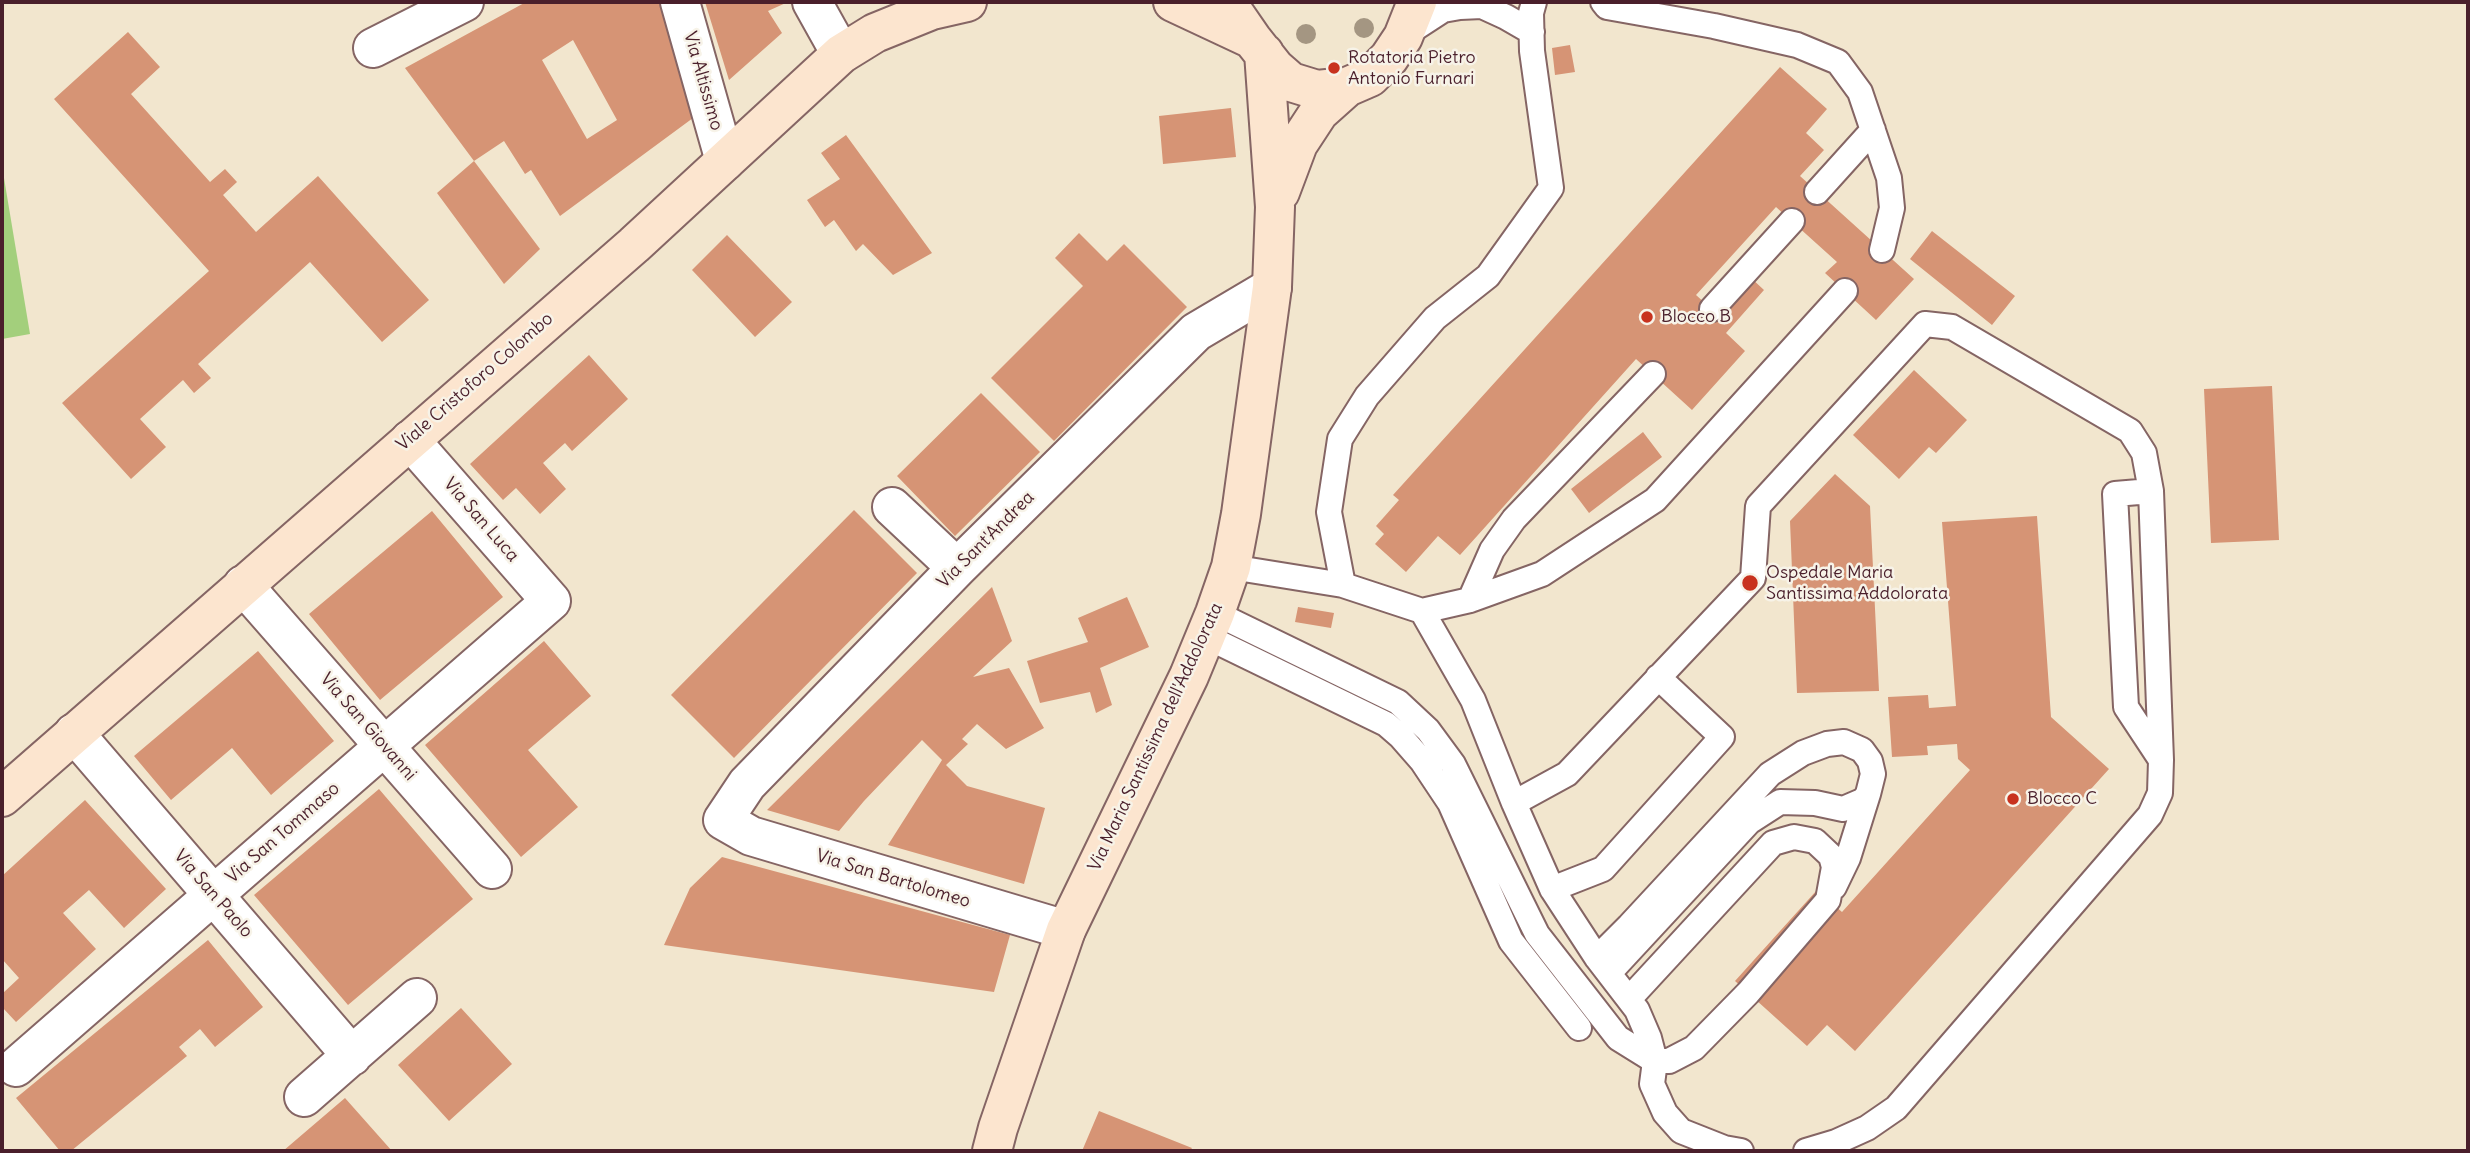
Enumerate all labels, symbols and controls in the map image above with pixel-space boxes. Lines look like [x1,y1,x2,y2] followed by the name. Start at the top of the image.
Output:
[679,29,727,133] street label: Via Altissimo
[1348,47,1476,90] place label: Rotatoria Pietro Antonio Furnari
[1326,60,1342,76] marker: Rotatoria Pietro Antonio Furnari
[1661,306,1731,328] place label: Blocco B
[392,308,558,456] street label: Viale Cristoforo Colombo
[1639,309,1655,325] marker: Blocco B
[439,474,523,566] street label: Via San Luca
[933,487,1039,593] street label: Via Sant'Andrea
[1766,562,1948,604] place label: Ospedale Maria Santissima Addolorata
[1740,573,1760,593] marker: Ospedale Maria Santissima Addolorata
[1084,599,1228,875] street label: Via Maria Santissima dell'Addolorata
[315,669,421,785] street label: Via San Giovanni
[222,778,344,888] street label: Via San Tommaso
[2027,788,2097,810] place label: Blocco C
[2005,791,2021,807] marker: Blocco C
[813,845,973,913] street label: Via San Bartolomeo
[169,846,257,942] street label: Via San Paolo

